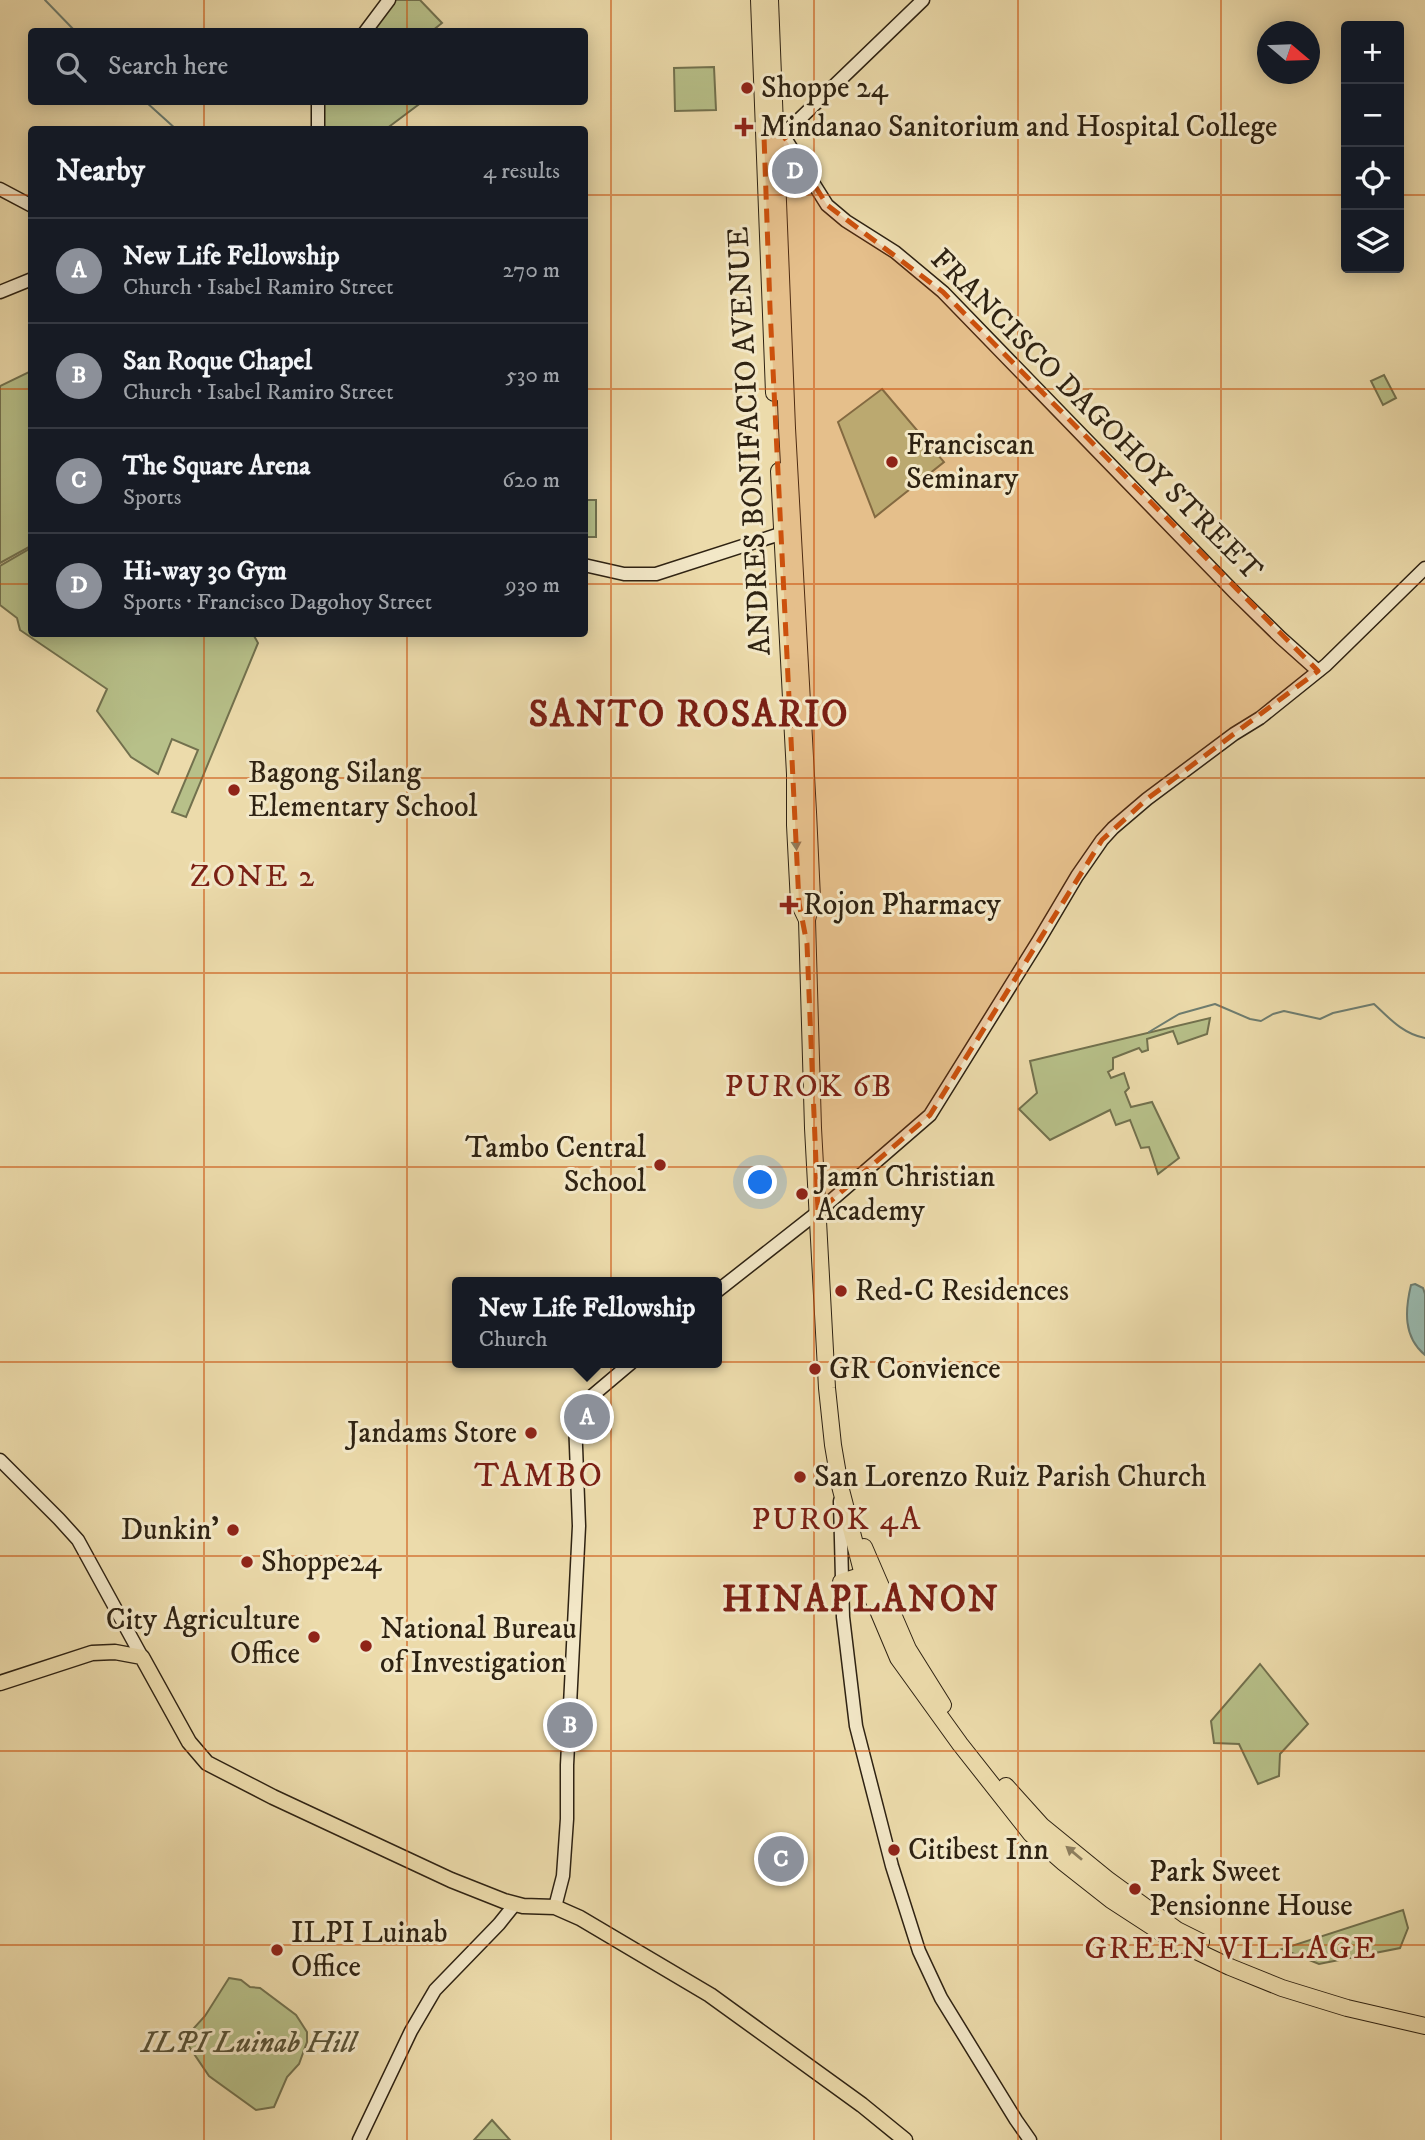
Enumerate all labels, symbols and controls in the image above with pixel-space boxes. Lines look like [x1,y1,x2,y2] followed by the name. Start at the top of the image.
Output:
[1257,21,1320,84] north arrow
[1341,21,1404,273] map controls
[1341,21,1404,84] button: +
[28,28,588,105] search box
[52,48,90,86] icon: search
[108,50,228,83] text: Search here
[761,70,889,107] place label: Shoppe 24
[739,80,755,96] marker: Shoppe 24
[1341,84,1404,147] button: −
[760,109,1277,146] place label: Mindanao Sanitorium and Hospital College
[734,117,754,137] marker: Mindanao Sanitorium and Hospital College
[772,145,818,197] pin: D
[1341,147,1404,210] button: locate
[56,153,145,190] text: Nearby
[483,157,560,186] text: 4 results
[1341,210,1404,273] button: layers
[720,225,780,657] street label: ANDRES BONIFACIO AVENUE
[123,240,340,273] text: New Life Fellowship
[922,241,1270,589] street label: FRANCISCO DAGOHOY STREET
[72,256,86,285] text: A
[503,256,560,285] text: 270 m
[123,273,394,302] text: Church · Isabel Ramiro Street
[123,345,312,378] text: San Roque Chapel
[72,361,86,390] text: B
[505,361,560,390] text: 530 m
[123,378,394,407] text: Church · Isabel Ramiro Street
[906,427,1035,498] place label: Franciscan Seminary
[123,450,310,483] text: The Square Arena
[884,454,900,470] marker: Franciscan Seminary
[71,466,87,495] text: C
[502,466,560,495] text: 620 m
[123,483,181,512] text: Sports
[123,555,287,588] text: Hi-way 30 Gym
[70,571,88,600] text: D
[505,571,560,600] text: 930 m
[123,588,432,617] text: Sports · Francisco Dagohoy Street
[529,692,849,739] district label: SANTO ROSARIO
[248,755,477,826] place label: Bagong Silang Elementary School
[226,782,242,798] marker: Bagong Silang Elementary School
[790,829,801,851] one-way arrow
[190,857,316,897] district label: ZONE 2
[803,887,1002,924] place label: Rojon Pharmacy
[781,897,797,913] marker: Rojon Pharmacy
[725,1067,893,1107] district label: PUROK 6B
[465,1130,646,1201] place label: Tambo Central School
[652,1157,668,1173] marker: Tambo Central School
[813,1159,995,1230] place label: Jamn Christian Academy
[743,1165,777,1199] your location
[794,1186,810,1202] marker: Jamn Christian Academy
[855,1273,1069,1310] place label: Red-C Residences
[452,1277,722,1368] popup
[833,1283,849,1299] marker: Red-C Residences
[479,1292,695,1325] text: New Life Fellowship
[479,1325,547,1354] text: Church
[829,1351,1001,1388] place label: GR Convience
[807,1361,823,1377] marker: GR Convience
[564,1391,610,1443] pin: A
[344,1415,517,1452] place label: Jandams Store
[523,1425,539,1441] marker: Jandams Store
[474,1456,604,1497] district label: TAMBO
[814,1459,1207,1496] place label: San Lorenzo Ruiz Parish Church
[792,1469,808,1485] marker: San Lorenzo Ruiz Parish Church
[752,1500,922,1540] district label: PUROK 4A
[121,1512,219,1549] place label: Dunkin'
[225,1522,241,1538] marker: Dunkin'
[261,1544,382,1581] place label: Shoppe24
[239,1554,255,1570] marker: Shoppe24
[722,1577,1000,1624] district label: HINAPLANON
[106,1602,300,1673] place label: City Agriculture Office
[380,1611,577,1682] place label: National Bureau of Investigation
[306,1629,322,1645] marker: City Agriculture Office
[358,1638,374,1654] marker: National Bureau of Investigation
[547,1699,593,1751] pin: B
[908,1832,1049,1869] place label: Citibest Inn
[758,1833,804,1885] pin: C
[886,1842,902,1858] marker: Citibest Inn
[1066,1845,1084,1860] one-way arrow
[1149,1854,1353,1925] place label: Park Sweet Pensionne House
[1127,1881,1143,1897] marker: Park Sweet Pensionne House
[291,1915,448,1986] place label: ILPI Luinab Office
[1084,1929,1378,1969] district label: GREEN VILLAGE
[269,1942,285,1958] marker: ILPI Luinab Office
[140,2025,360,2062] park label: ILPI Luinab Hill

